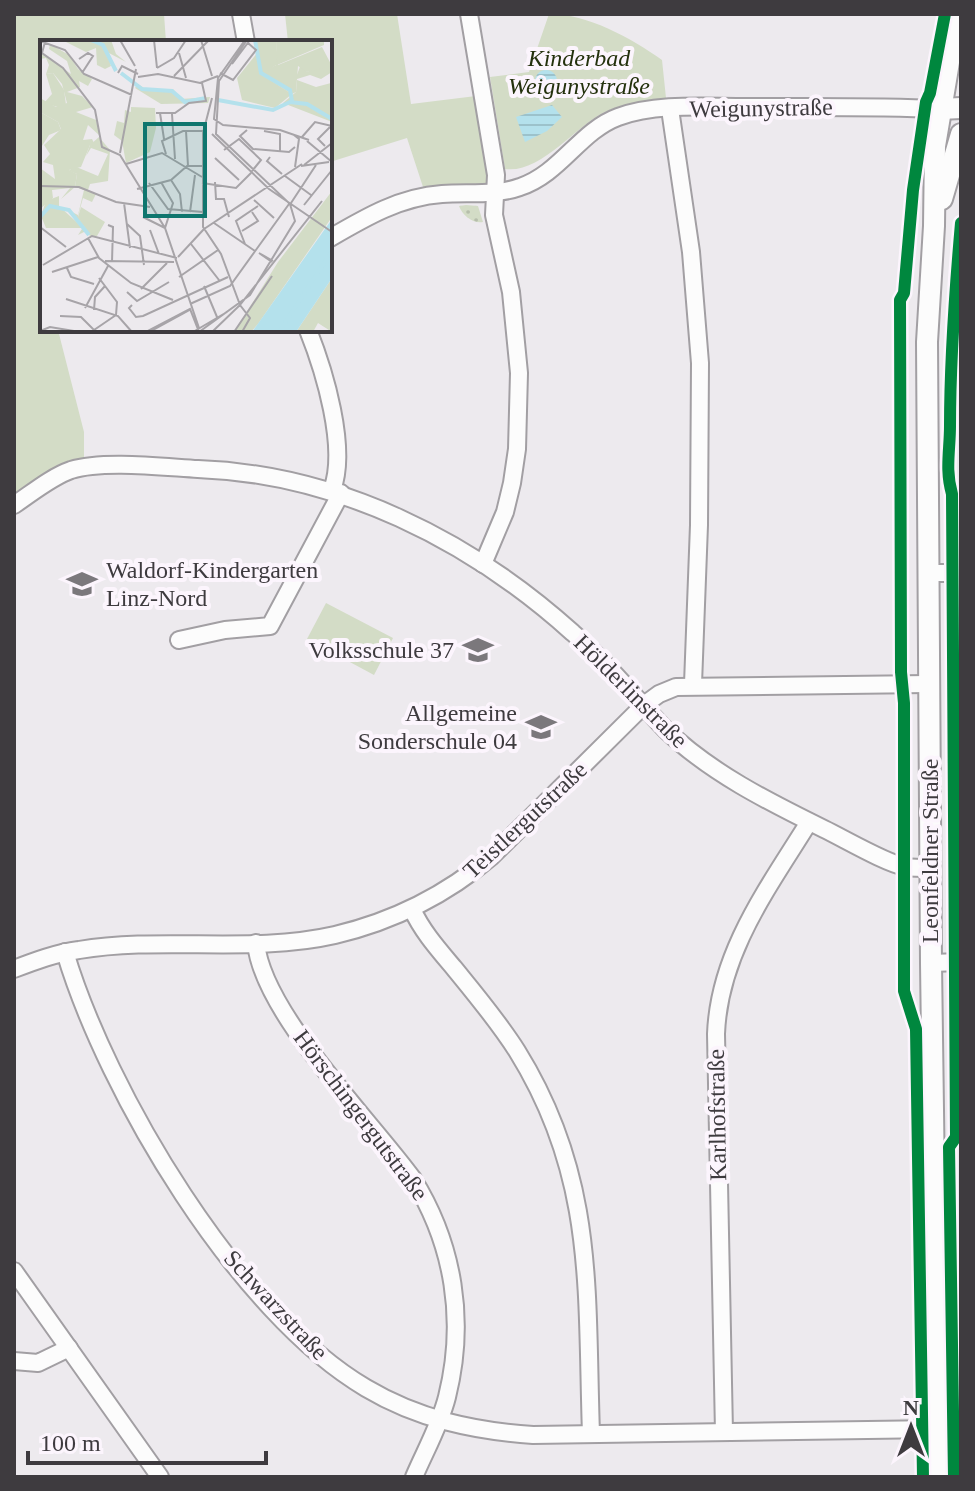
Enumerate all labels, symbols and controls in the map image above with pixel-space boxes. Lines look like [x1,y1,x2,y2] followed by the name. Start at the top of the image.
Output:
[40,40,332,332] inset map
[508,45,650,99] park label: Kinderbad Weigunystraße
[689,94,833,122] street label: Weigunystraße
[106,557,318,611] place label: Waldorf-Kindergarten Linz-Nord
[65,567,99,601] school or university icon: Waldorf-Kindergarten Linz-Nord
[569,629,693,753] street label: Hölderlinstraße
[461,633,495,667] school or university icon: Volksschule 37
[308,637,454,663] place label: Volksschule 37
[358,700,517,754] place label: Allgemeine Sonderschule 04
[524,710,558,744] school or university icon: Allgemeine Sonderschule 04
[458,756,592,884] street label: Teistlergutstraße
[917,759,943,943] street label: Leonfeldner Straße
[289,1025,433,1205] street label: Hörschingergutstraße
[703,1049,731,1181] street label: Karlhofstraße
[219,1245,333,1365] street label: Schwarzstraße
[871,1387,951,1467] north arrow
[903,1395,919,1420] text: N
[28,1415,266,1465] scale bar
[40,1430,101,1456] text: 100 m

